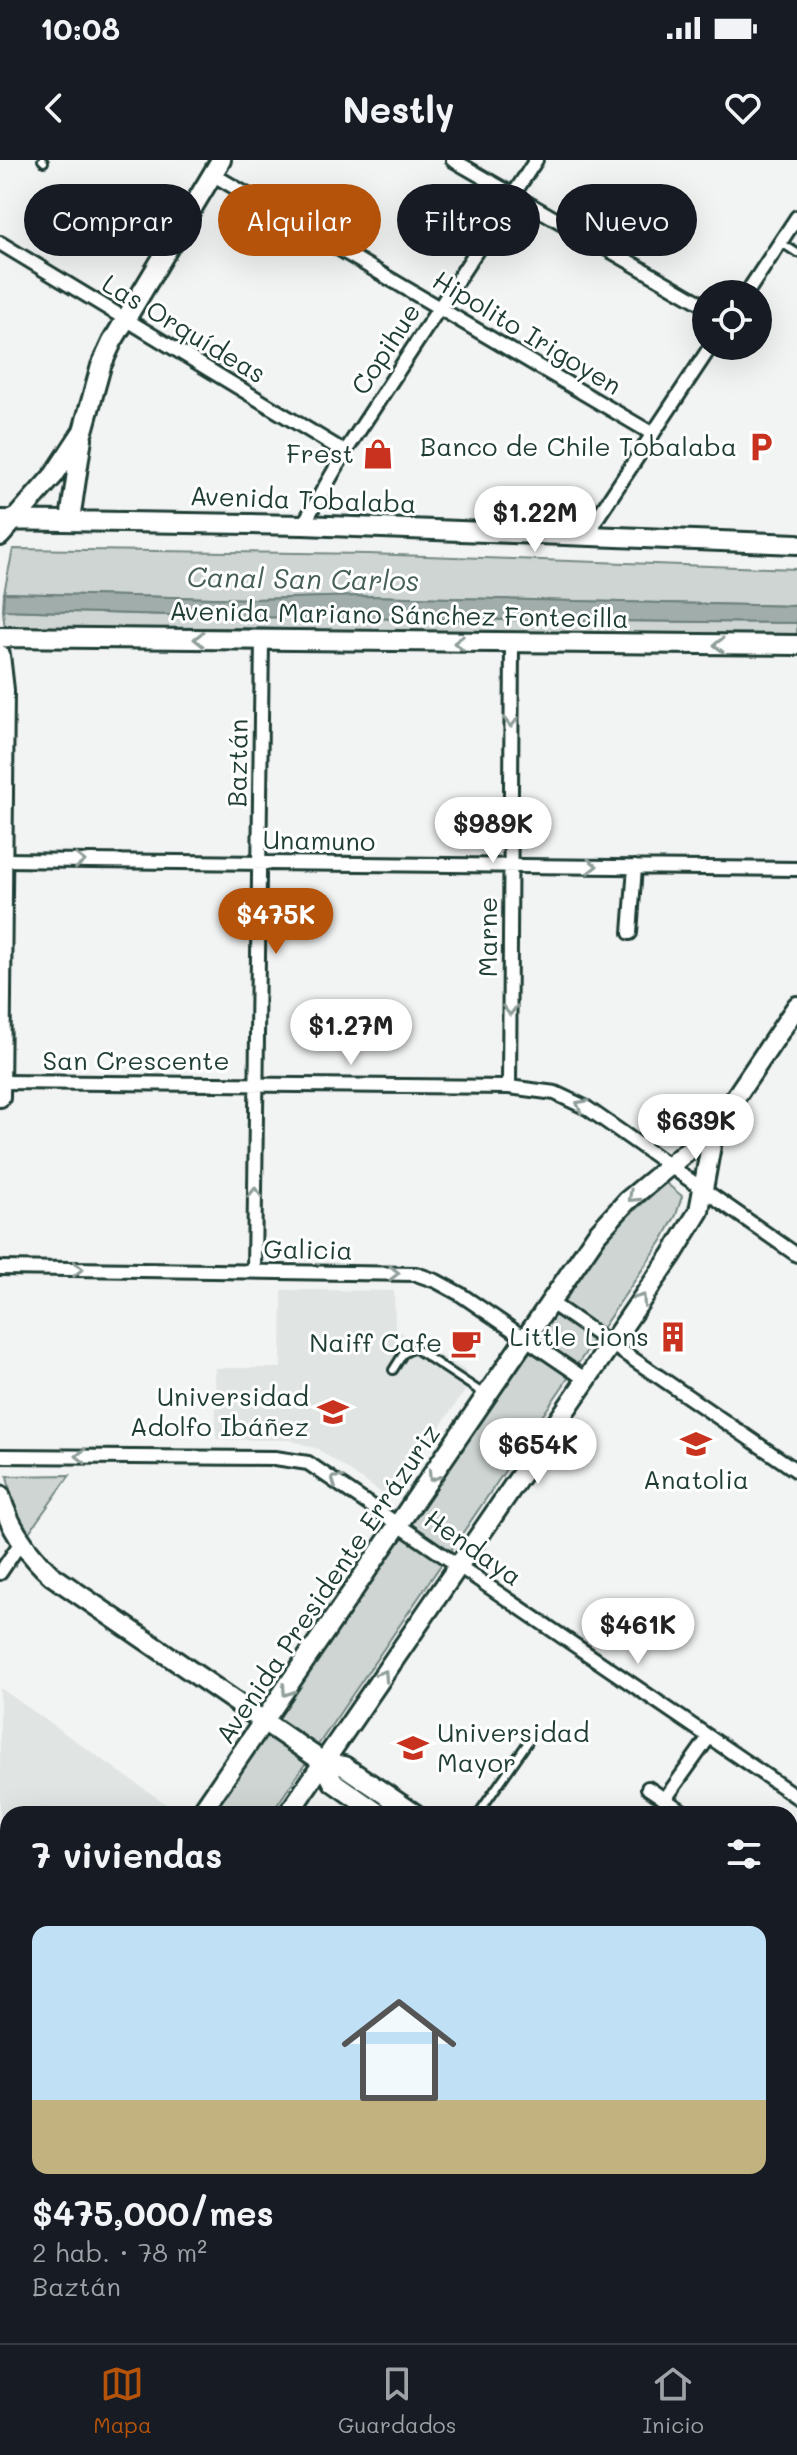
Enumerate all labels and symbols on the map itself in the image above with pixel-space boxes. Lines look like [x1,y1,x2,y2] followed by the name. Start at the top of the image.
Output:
[427,262,628,402] street label: Hipolito Irigoyen
[96,266,273,390] street label: Las Orquídeas
[343,296,427,401] street label: Copihue
[420,429,737,463] place label: Banco de Chile Tobalaba
[744,430,778,464] parking icon: Banco de Chile Tobalaba
[286,436,354,470] place label: Frest
[361,437,395,471] shop icon: Frest
[189,478,417,520] street label: Avenida Tobalaba
[470,486,600,554] pin: $1.22M
[186,558,420,598] water label: Canal San Carlos
[169,593,629,635] street label: Avenida Mariano Sánchez Fontecilla
[192,630,205,648] one-way arrow
[452,634,465,652] one-way arrow
[712,636,725,654] one-way arrow
[502,716,520,729] one-way arrow
[219,718,255,808] street label: Baztán
[437,797,549,865] pin: $989K
[262,822,376,858] street label: Unamuno
[74,852,87,870] one-way arrow
[586,858,599,875] one-way arrow
[220,888,332,956] pin: $475K
[470,897,504,977] street label: Marne
[286,999,416,1067] pin: $1.27M
[501,1004,519,1017] one-way arrow
[42,1043,230,1077] street label: San Crescente
[640,1094,752,1162] pin: $639K
[575,1100,590,1115] one-way arrow
[246,1186,263,1199] one-way arrow
[628,1188,642,1202] one-way arrow
[263,1231,353,1267] street label: Galicia
[72,1260,85,1278] one-way arrow
[388,1265,401,1282] one-way arrow
[631,1293,646,1307] one-way arrow
[509,1319,649,1353] place label: Little Lions
[656,1320,690,1354] building icon: Little Lions
[309,1325,442,1359] place label: Naiff Cafe
[449,1326,483,1360] cafe icon: Naiff Cafe
[130,1379,309,1443] place label: Universidad Adolfo Ibáñez
[316,1395,350,1429] school or university icon: Universidad Adolfo Ibáñez
[207,1417,447,1750] street label: Avenida Presidente Errázuriz
[482,1418,594,1486] pin: $654K
[679,1427,713,1461] school or university icon: Anatolia
[74,1447,87,1465] one-way arrow
[643,1462,749,1496] place label: Anatolia
[428,1468,443,1482] one-way arrow
[330,1475,344,1490] one-way arrow
[418,1501,529,1593] street label: Hendaya
[582,1598,694,1666] pin: $461K
[373,1669,388,1683] one-way arrow
[281,1682,296,1697] one-way arrow
[437,1715,589,1779] place label: Universidad Mayor
[396,1731,430,1765] school or university icon: Universidad Mayor

